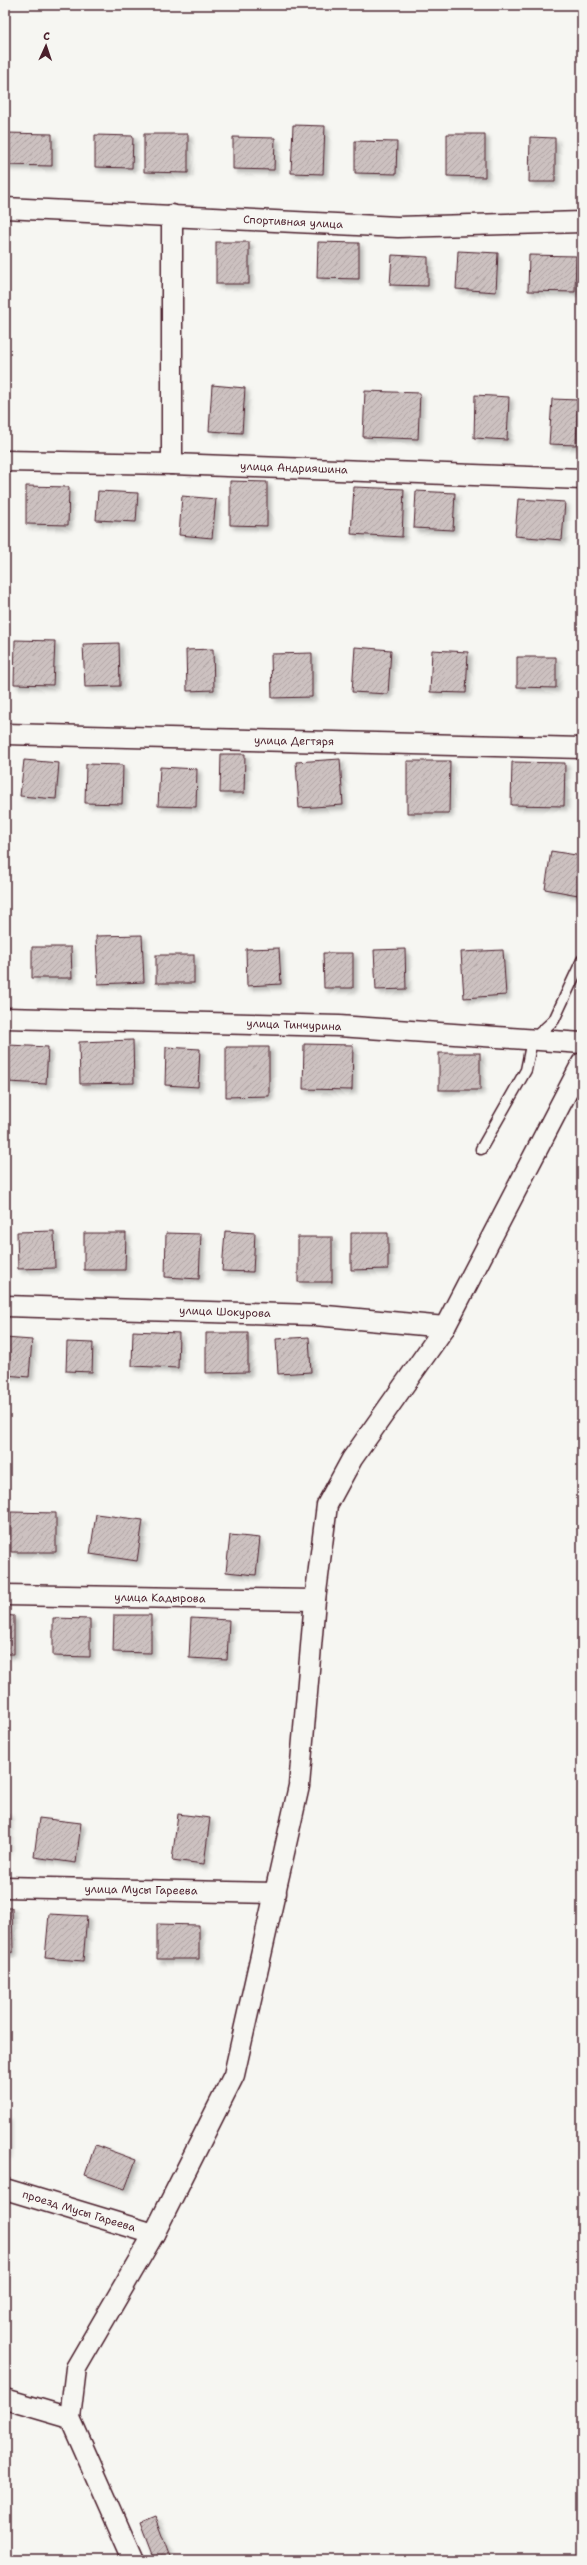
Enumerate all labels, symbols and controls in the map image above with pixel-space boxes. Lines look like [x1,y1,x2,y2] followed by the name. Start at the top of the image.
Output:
[26,26,66,66] north arrow
[43,29,51,44] text: С
[243,212,343,232] street label: Спортивная улица
[240,459,348,477] street label: улица Андрияшина
[254,733,334,749] street label: улица Дегтяря
[246,1016,342,1034] street label: улица Тинчурина
[179,1303,271,1321] street label: улица Шокурова
[114,1590,206,1606] street label: улица Кадырова
[84,1882,198,1898] street label: улица Мусы Гареева
[21,2187,138,2235] street label: проезд Мусы Гареева

